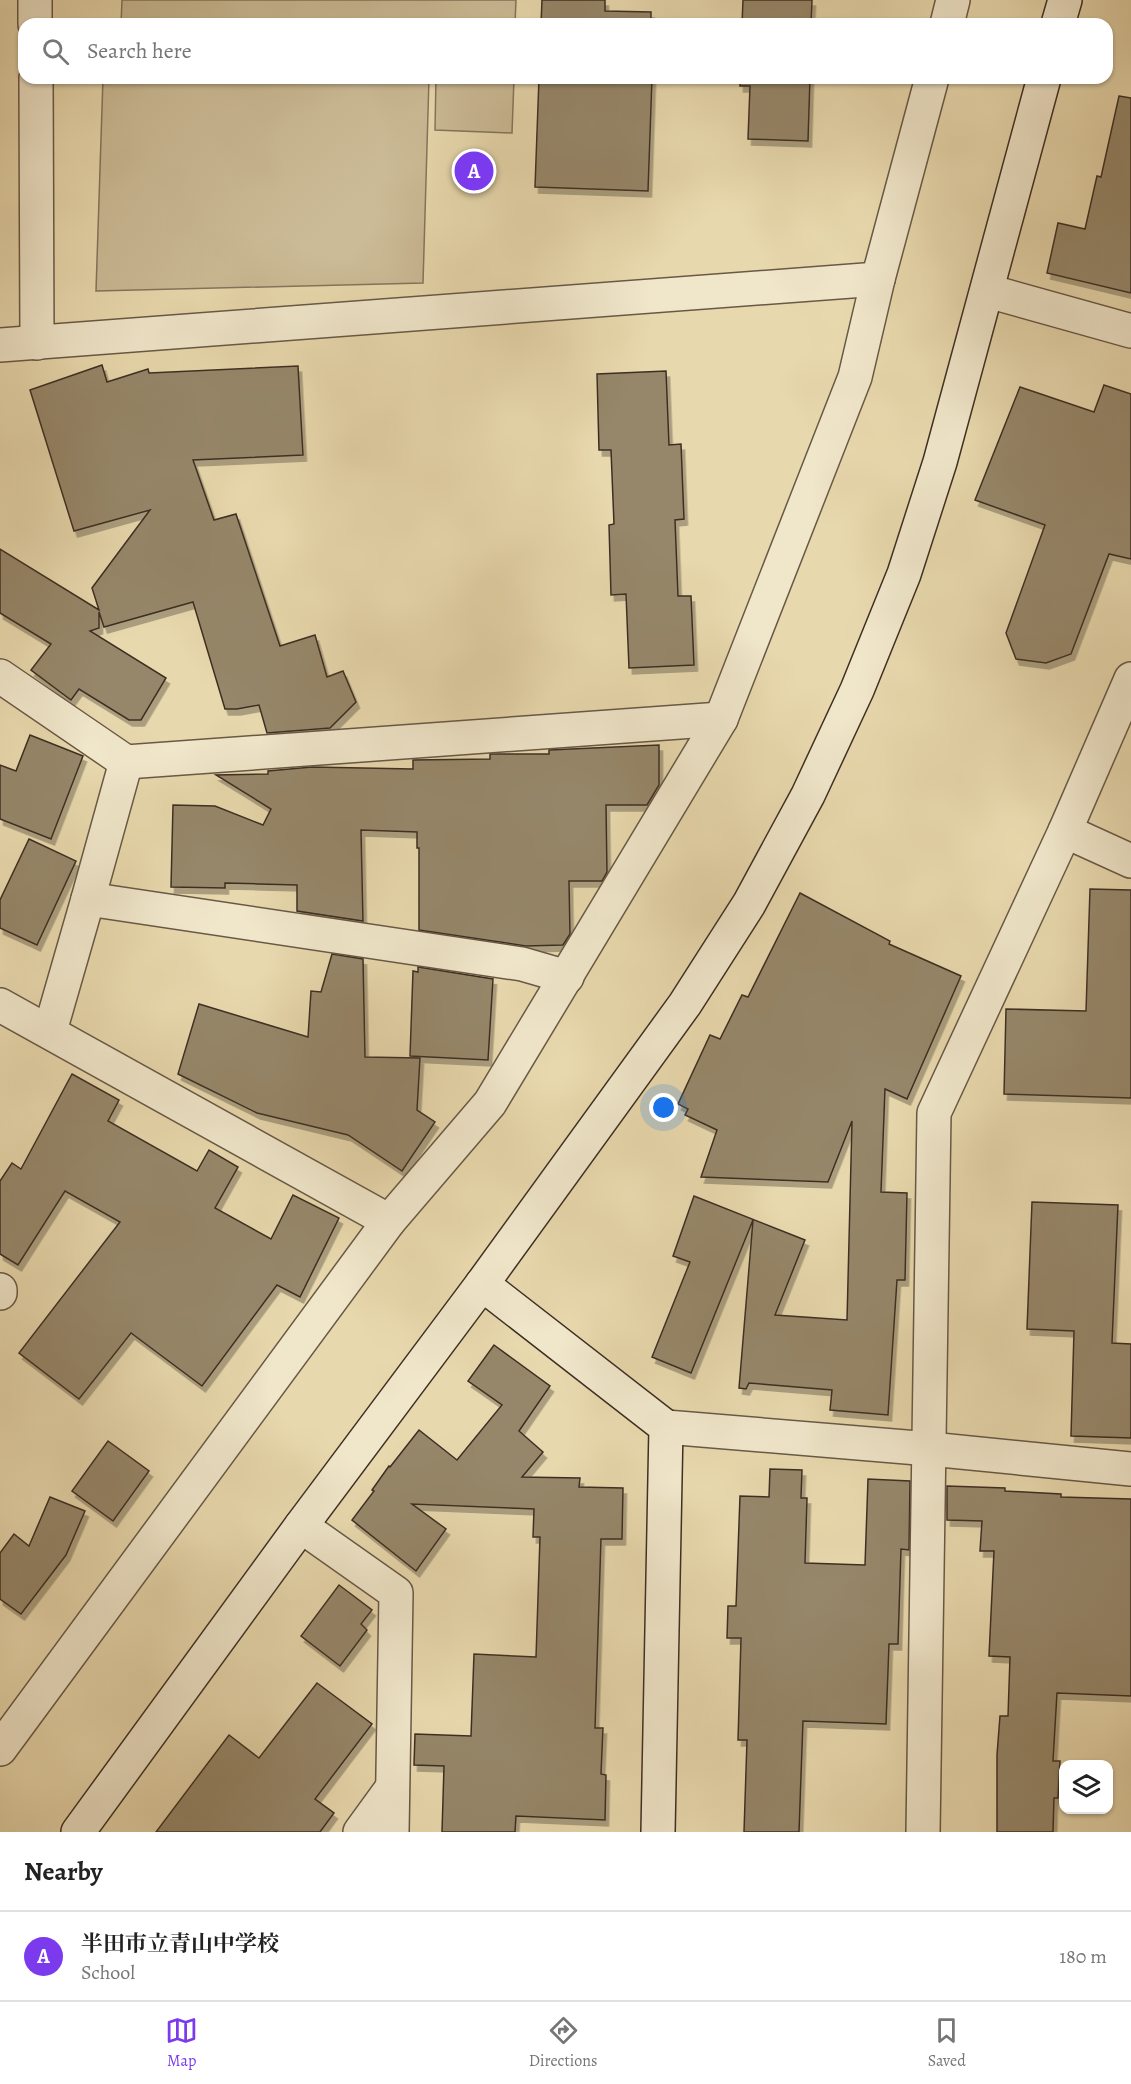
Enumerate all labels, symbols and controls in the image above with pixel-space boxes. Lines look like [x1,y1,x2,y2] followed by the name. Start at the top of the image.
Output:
[18,18,1113,84] search box
[39,35,72,68] icon: search
[87,36,192,66] text: Search here
[454,148,494,194] pin: A
[649,1093,678,1122] your location
[1059,1760,1113,1814] map controls
[1059,1760,1113,1814] button: layers
[24,1854,103,1889] text: Nearby
[81,1929,279,1959] text: 半田市立青山中学校
[37,1943,50,1970] text: A
[1059,1943,1107,1970] text: 180 m
[81,1959,135,1986] text: School
[165,2014,198,2072] tab: Map
[529,2014,597,2072] tab: Directions
[928,2014,966,2072] tab: Saved

